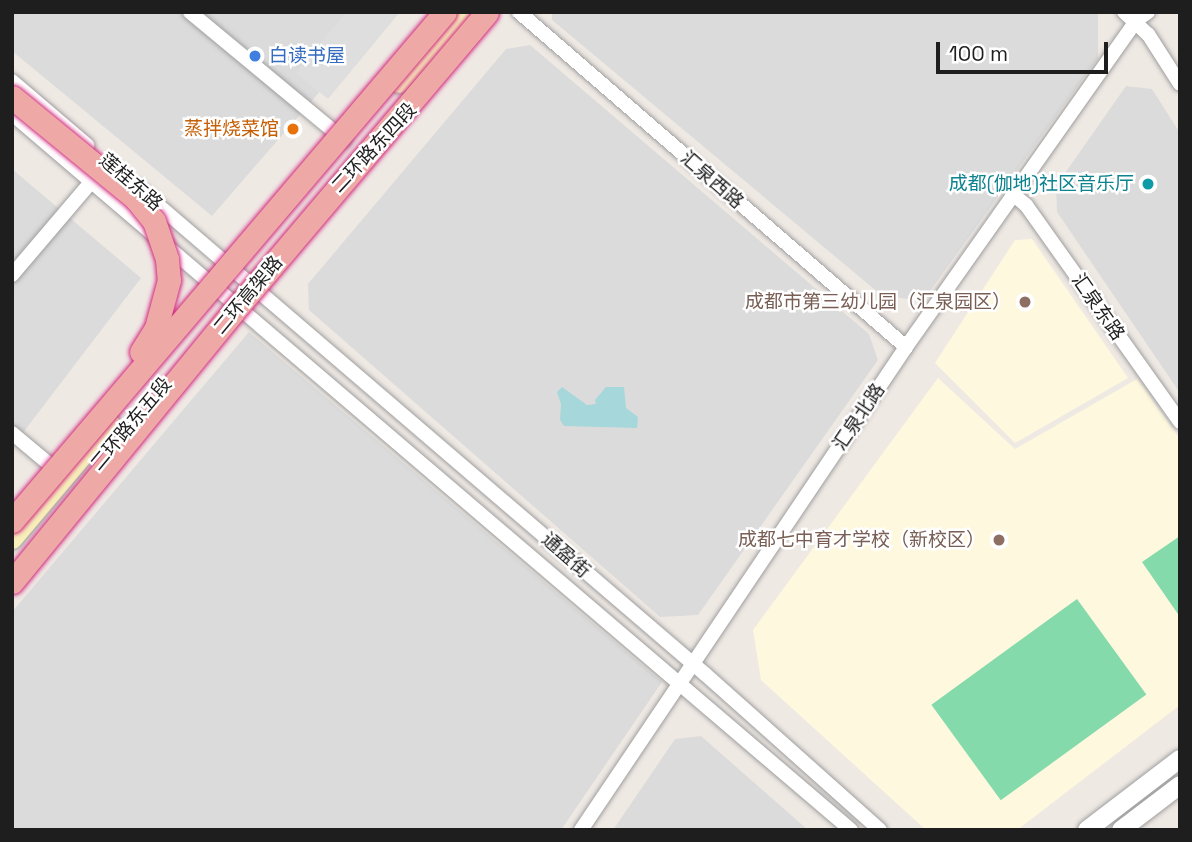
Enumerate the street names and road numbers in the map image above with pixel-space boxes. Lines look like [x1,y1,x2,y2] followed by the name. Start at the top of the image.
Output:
[327,99,421,197] street label: 二环路东四段
[676,146,748,214] street label: 汇泉西路
[95,148,167,216] street label: 莲桂东路
[209,251,287,339] street label: 二环高架路
[1067,269,1129,345] street label: 汇泉东路
[86,373,176,475] street label: 二环路东五段
[828,379,890,455] street label: 汇泉北路
[537,528,595,582] street label: 通盈街

